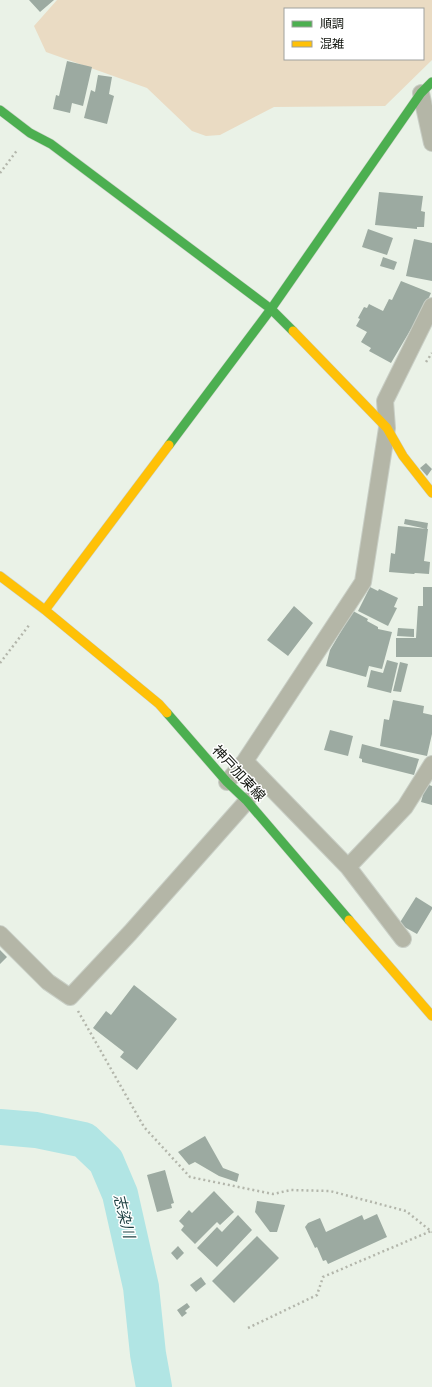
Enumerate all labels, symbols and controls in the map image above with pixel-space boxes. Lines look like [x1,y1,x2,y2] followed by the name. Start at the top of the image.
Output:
[284,8,424,60] legend
[320,17,344,31] text: 順調
[320,37,344,51] text: 混雑
[209,742,269,804] street label: 神戸加東線
[110,1192,139,1242] water label: 志染川

